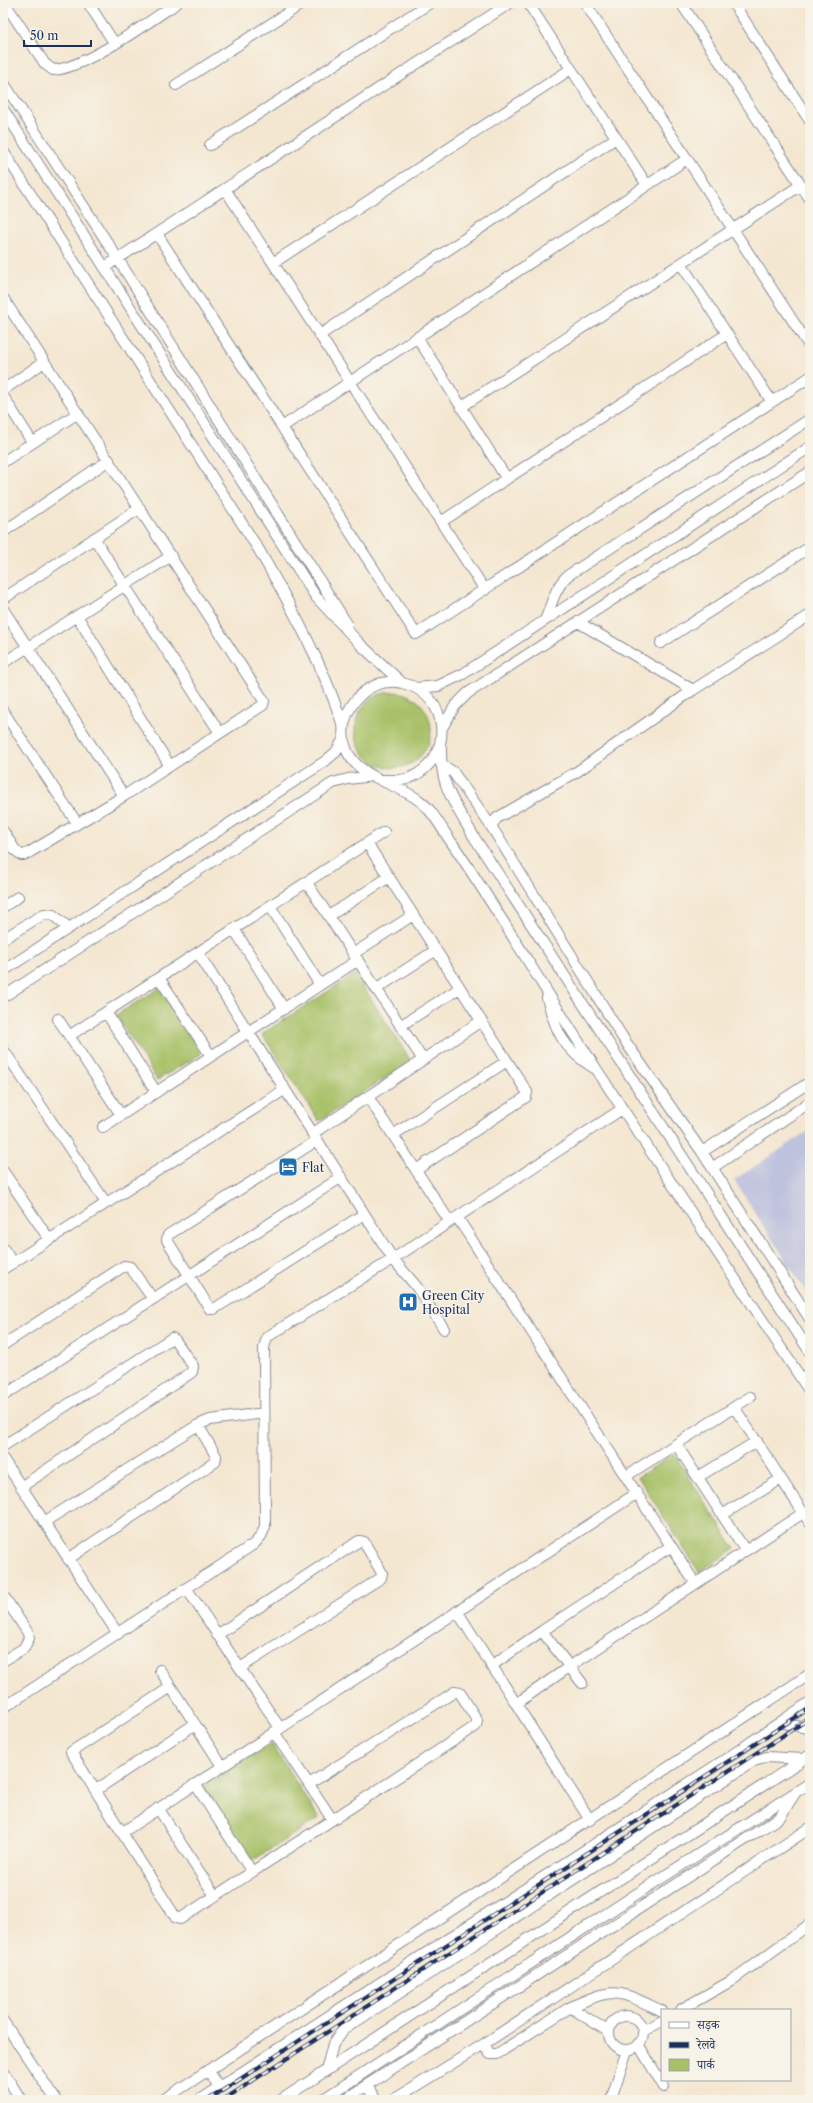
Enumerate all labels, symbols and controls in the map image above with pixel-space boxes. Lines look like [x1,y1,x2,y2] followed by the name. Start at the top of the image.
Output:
[24,22,91,48] scale bar
[30,28,59,43] text: 50 m
[277,1156,299,1178] hotel icon: Flat
[302,1160,325,1175] place label: Flat
[422,1288,485,1317] place label: Green City Hospital
[397,1291,419,1313] hospital icon: Green City Hospital
[661,2009,791,2081] legend
[696,2017,721,2032] text: सड़क
[695,2037,716,2052] text: रेलवे
[696,2057,716,2072] text: पार्क

